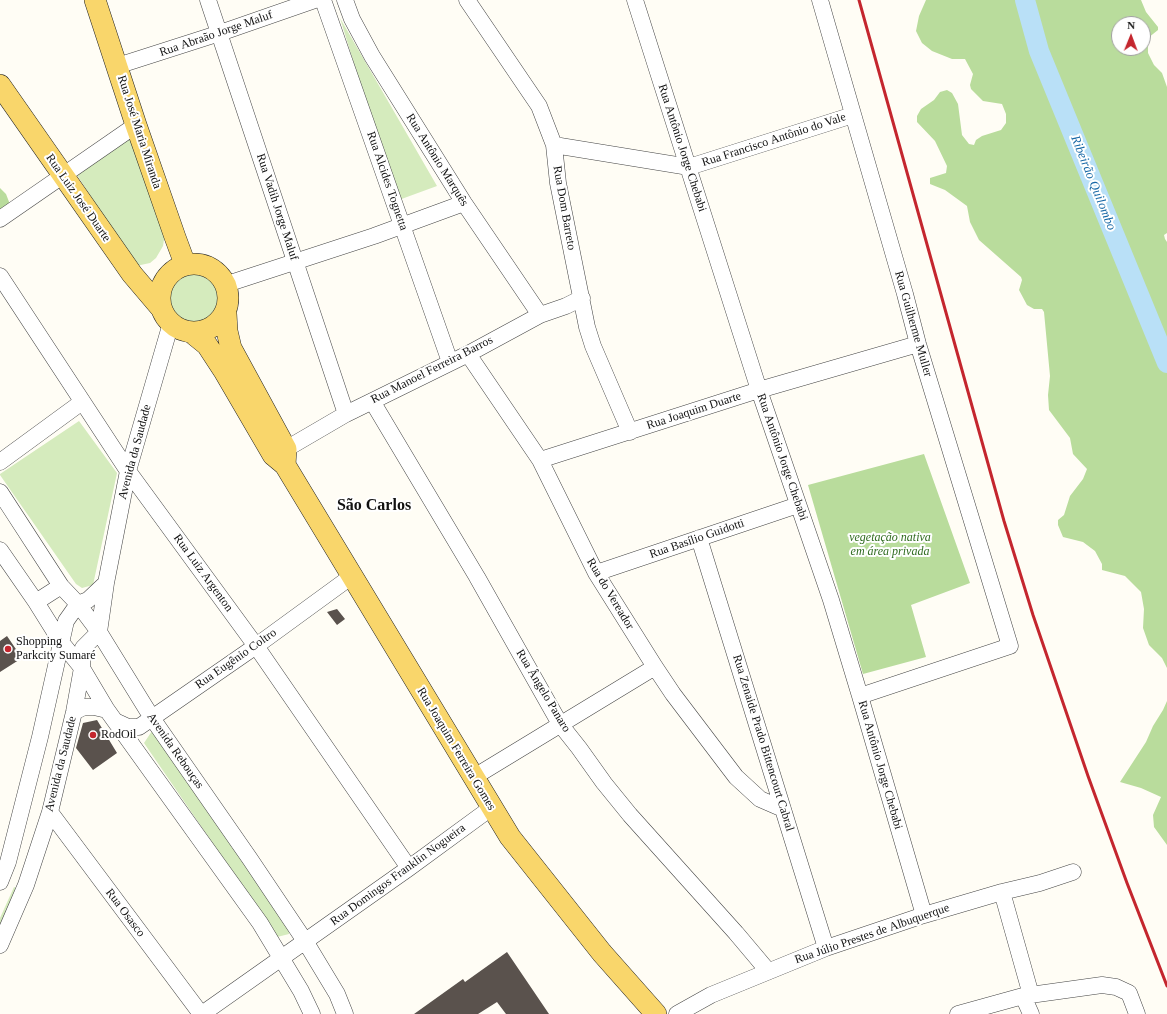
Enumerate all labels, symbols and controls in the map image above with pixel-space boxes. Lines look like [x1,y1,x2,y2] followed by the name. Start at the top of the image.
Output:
[158,8,274,60] street label: Rua Abraão Jorge Maluf
[1111,16,1151,56] north arrow
[1127,19,1135,31] text: N
[114,74,164,190] street label: Rua José Maria Miranda
[655,82,709,214] street label: Rua Antônio Jorge Chebabi
[700,110,848,170] street label: Rua Francisco Antônio do Vale
[403,111,471,209] street label: Rua Antônio Marquês
[363,130,411,232] street label: Rua Alcides Tognetta
[1067,133,1119,233] water label: Ribeirão Quilombo
[42,151,114,245] street label: Rua Luiz José Duarte
[253,152,301,262] street label: Rua Vadih Jorge Maluf
[550,165,578,251] street label: Rua Dom Barreto
[891,269,935,379] street label: Rua Guilherme Muller
[369,333,495,407] street label: Rua Manoel Ferreira Barros
[645,389,743,433] street label: Rua Joaquim Duarte
[753,392,811,522] street label: Rua Antônio Jorge Chebabi
[115,403,155,501] street label: Avenida da Saudade
[337,496,411,516] district label: São Carlos
[648,516,746,562] street label: Rua Basílio Guidotti
[170,531,236,615] street label: Rua Luiz Argenton
[849,531,931,559] park label: vegetação nativa em área privada
[583,556,637,632] street label: Rua do Vereador
[193,626,279,692] street label: Rua Eugênio Coltro
[16,635,96,663] place label: Shopping Parkcity Sumaré
[3,644,13,654] marker: Shopping Parkcity Sumaré
[513,647,573,735] street label: Rua Ângelo Panaro
[729,653,797,833] street label: Rua Zenaide Prado Bittencourt Cabral
[414,685,498,813] street label: Rua Joaquim Ferreira Gomes
[855,699,905,831] street label: Rua Antônio Jorge Chebabi
[143,710,207,792] street label: Avenida Rebouças
[42,715,80,813] street label: Avenida da Saudade
[101,728,136,742] place label: RodOil
[88,730,98,740] marker: RodOil
[328,821,468,929] street label: Rua Domingos Franklin Nogueira
[102,886,148,940] street label: Rua Osasco
[793,901,951,967] street label: Rua Júlio Prestes de Albuquerque

